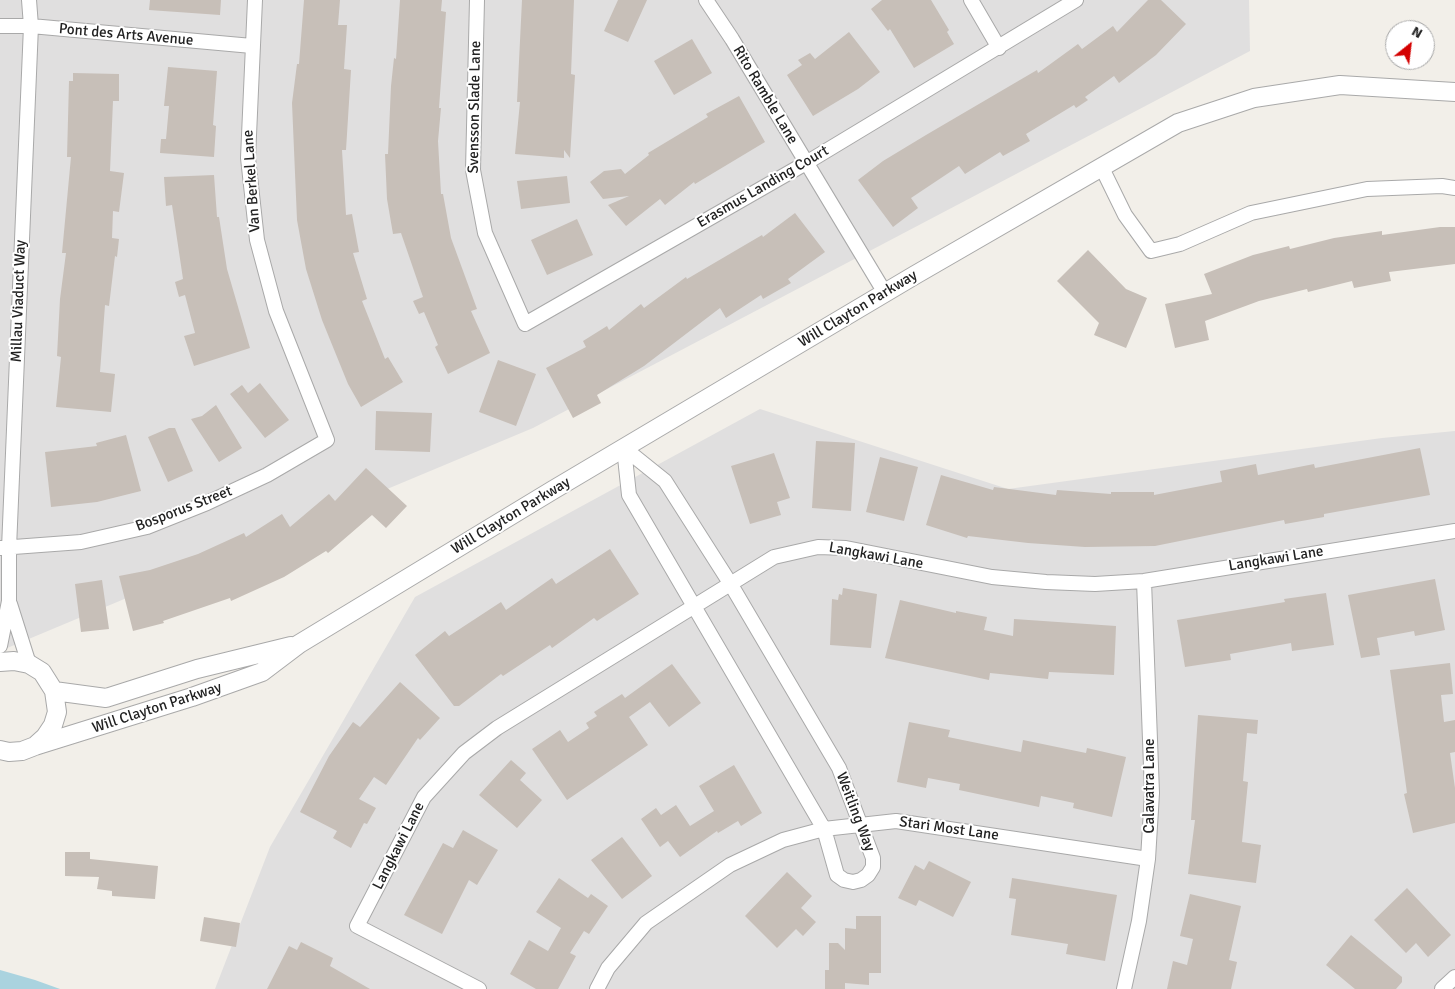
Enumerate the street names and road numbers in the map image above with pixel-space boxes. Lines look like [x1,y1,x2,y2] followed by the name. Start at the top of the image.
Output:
[58,20,194,50] street label: Pont des Arts Avenue
[465,40,485,174] street label: Svensson Slade Lane
[729,43,801,147] street label: Rito Ramble Lane
[239,129,265,233] street label: Van Berkel Lane
[694,142,832,232] street label: Erasmus Landing Court
[8,239,30,363] street label: Millau Viaduct Way
[795,266,921,352] street label: Will Clayton Parkway
[448,473,574,559] street label: Will Clayton Parkway
[133,482,235,536] street label: Bosporus Street
[827,539,925,573] street label: Langkawi Lane
[1227,543,1325,575] street label: Langkawi Lane
[90,679,224,737] street label: Will Clayton Parkway
[1141,738,1159,834] street label: Calavatra Lane
[832,770,878,854] street label: Weitling Way
[369,799,429,893] street label: Langkawi Lane
[898,813,1000,845] street label: Stari Most Lane

